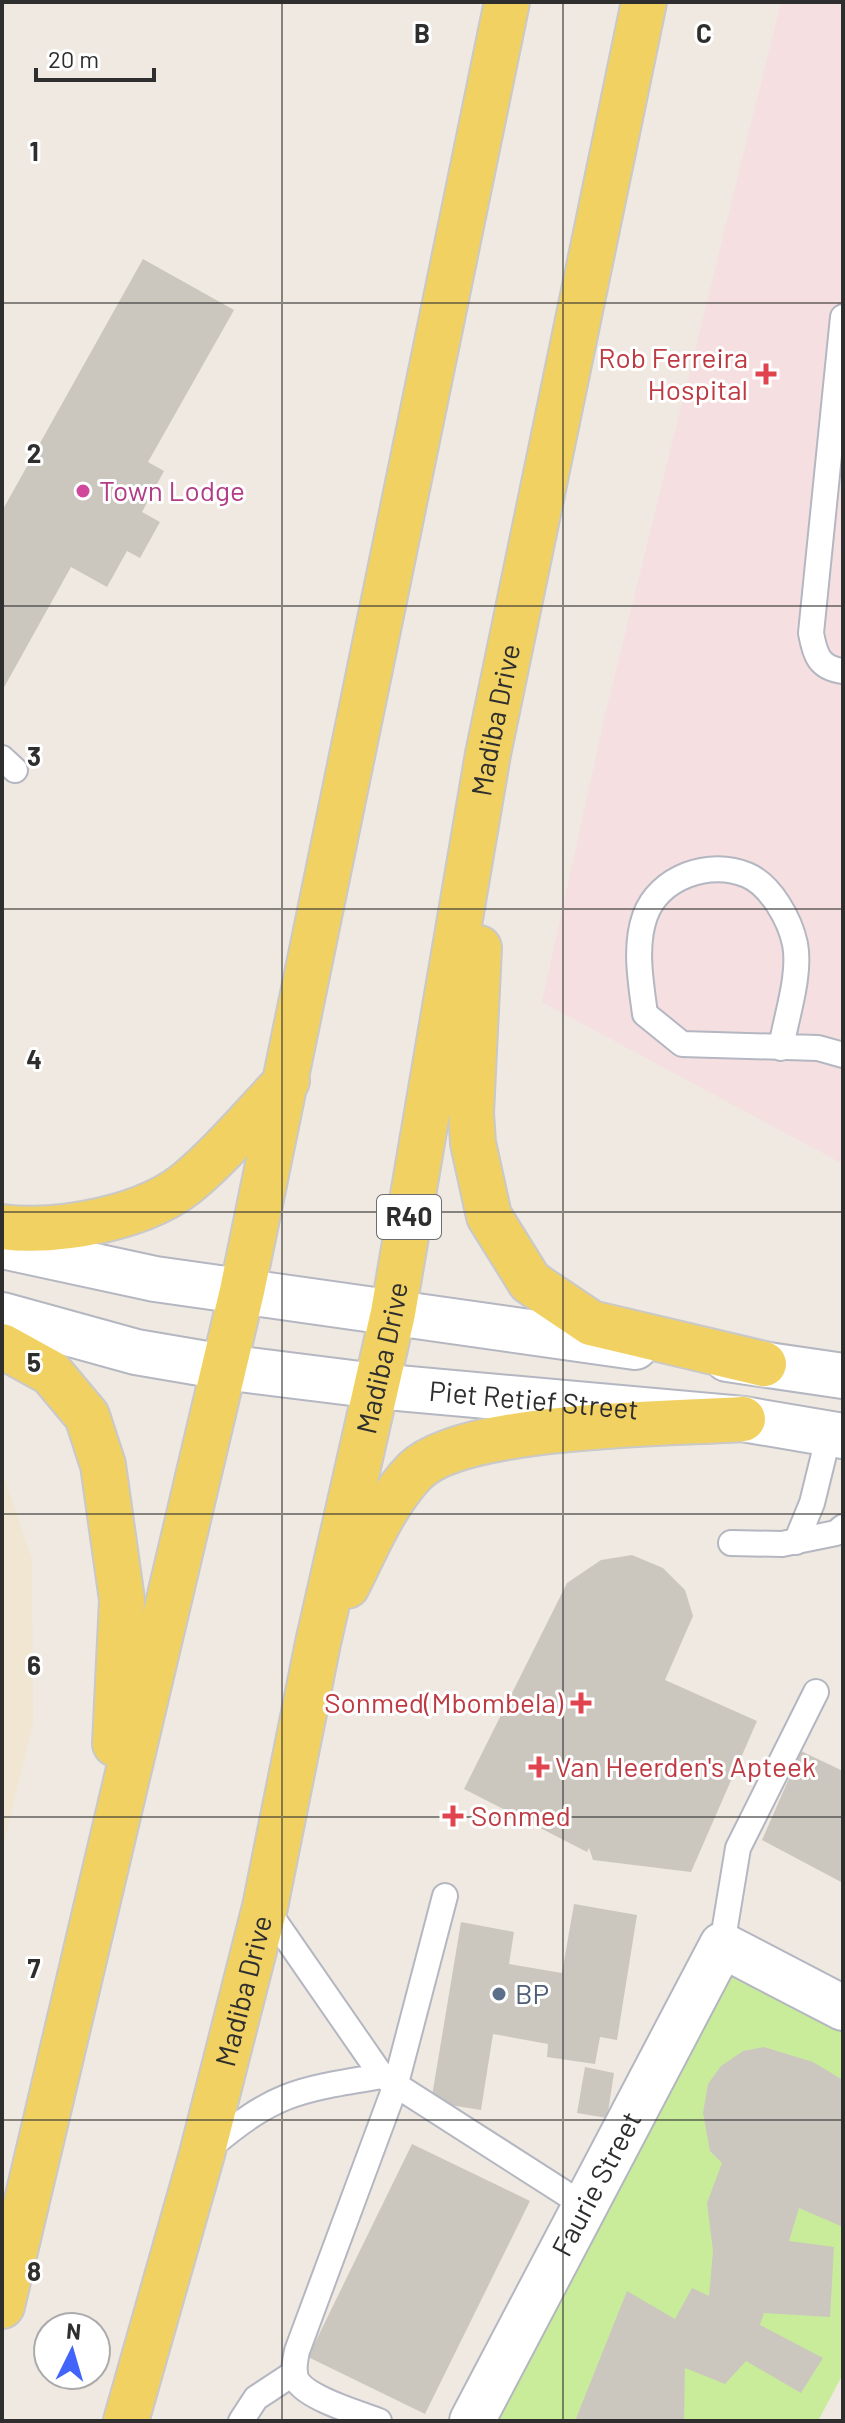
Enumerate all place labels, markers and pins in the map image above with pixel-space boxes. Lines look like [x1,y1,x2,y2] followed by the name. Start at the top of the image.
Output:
[598,340,748,406] place label: Rob Ferreira Hospital
[755,363,777,385] marker: Rob Ferreira Hospital
[99,473,245,507] place label: Town Lodge
[74,482,92,500] marker: Town Lodge
[324,1685,564,1719] place label: Sonmed(Mbombela)
[570,1692,592,1714] marker: Sonmed(Mbombela)
[555,1749,816,1783] place label: Van Heerden's Apteek
[530,1758,548,1776] marker: Van Heerden's Apteek
[471,1798,571,1832] place label: Sonmed
[442,1805,464,1827] marker: Sonmed
[515,1976,549,2010] place label: BP
[490,1985,508,2003] marker: BP

